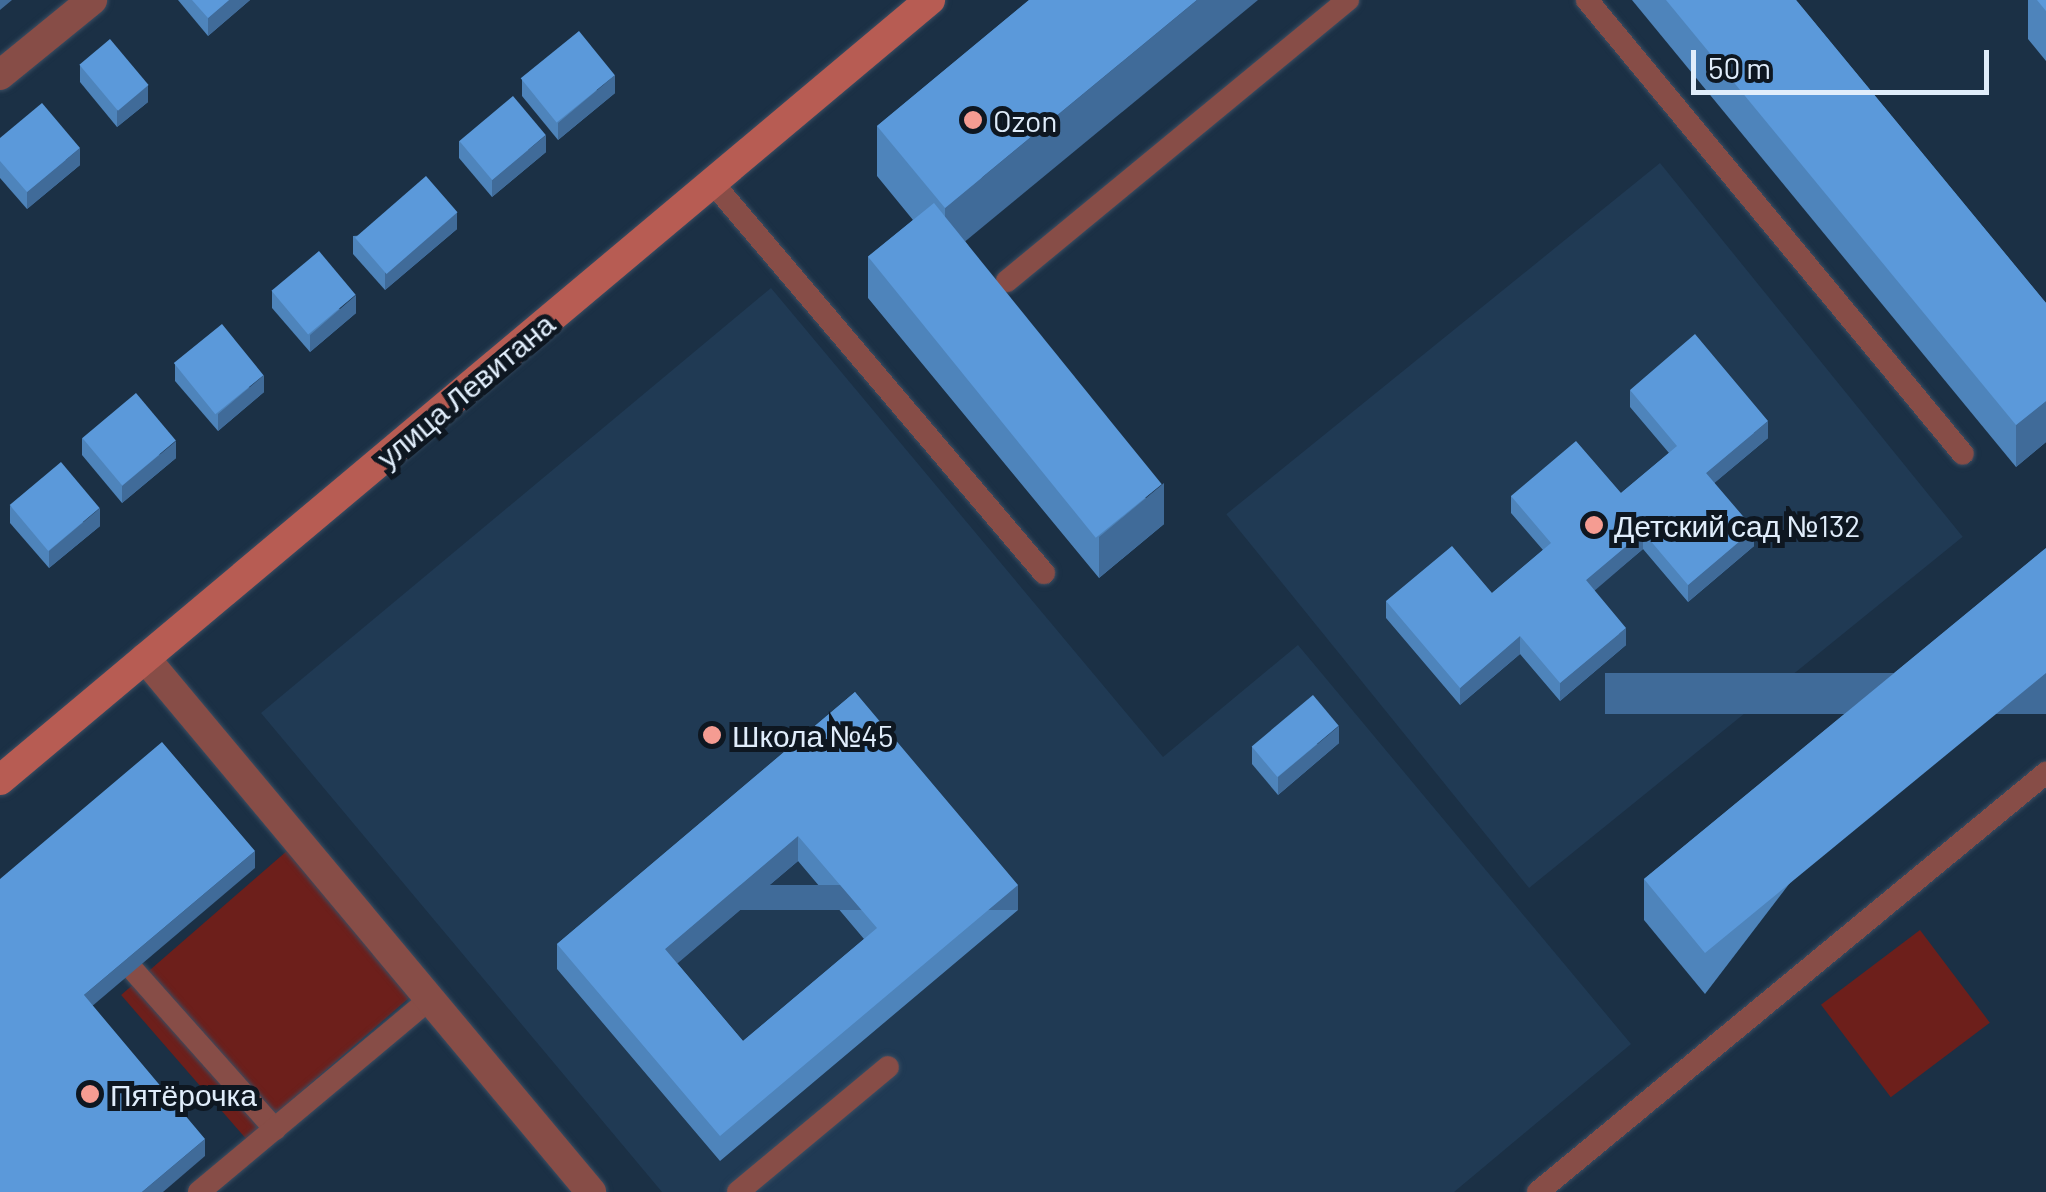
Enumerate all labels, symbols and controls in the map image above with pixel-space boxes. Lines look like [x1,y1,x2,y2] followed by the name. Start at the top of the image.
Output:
[1696,30,1994,92] scale bar
[1708,49,1771,85] text: 50 m
[993,102,1058,138] place label: Ozon
[962,109,984,131] marker: Ozon
[369,305,561,475] street label: улица Левитана
[1614,507,1860,543] place label: Детский сад №132
[1583,514,1605,536] marker: Детский сад №132
[732,717,893,753] place label: Школа №45
[701,724,723,746] marker: Школа №45
[110,1076,257,1112] place label: Пятёрочка
[79,1083,101,1105] marker: Пятёрочка

